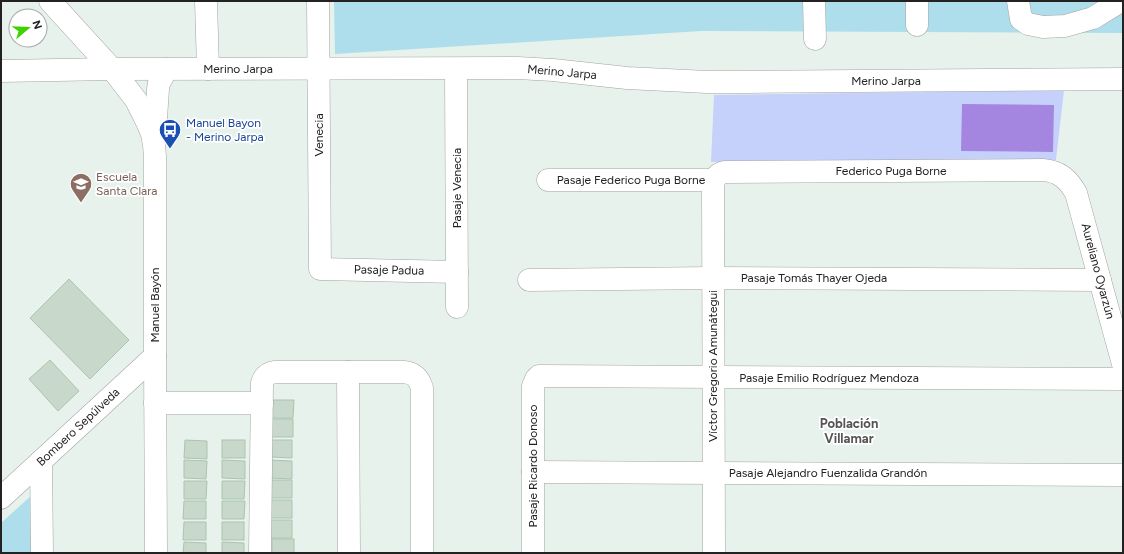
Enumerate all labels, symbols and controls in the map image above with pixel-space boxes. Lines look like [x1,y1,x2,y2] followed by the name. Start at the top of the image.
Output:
[8,8,48,48] north arrow
[29,19,45,31] text: N
[203,62,273,76] street label: Merino Jarpa
[527,62,597,82] street label: Merino Jarpa
[851,74,921,88] street label: Merino Jarpa
[312,113,326,157] street label: Venecia
[186,116,264,144] place label: Manuel Bayon - Merino Jarpa
[157,117,183,150] bus stop icon: Manuel Bayon - Merino Jarpa
[450,148,464,228] street label: Pasaje Venecia
[835,164,947,178] street label: Federico Puga Borne
[96,170,157,198] place label: Escuela Santa Clara
[68,171,94,204] school or university icon: Escuela Santa Clara
[557,173,706,187] street label: Pasaje Federico Puga Borne
[1078,222,1118,321] street label: Aureliano Oyarzún
[354,262,424,278] street label: Pasaje Padua
[148,267,162,343] street label: Manuel Bayón
[741,271,887,285] street label: Pasaje Tomás Thayer Ojeda
[706,290,720,442] street label: Víctor Gregorio Amunátegui
[739,371,919,385] street label: Pasaje Emilio Rodríguez Mendoza
[34,385,122,469] street label: Bombero Sepúlveda
[526,405,540,527] street label: Pasaje Ricardo Donoso
[820,416,878,446] district label: Población Villamar
[729,466,927,480] street label: Pasaje Alejandro Fuenzalida Grandón

